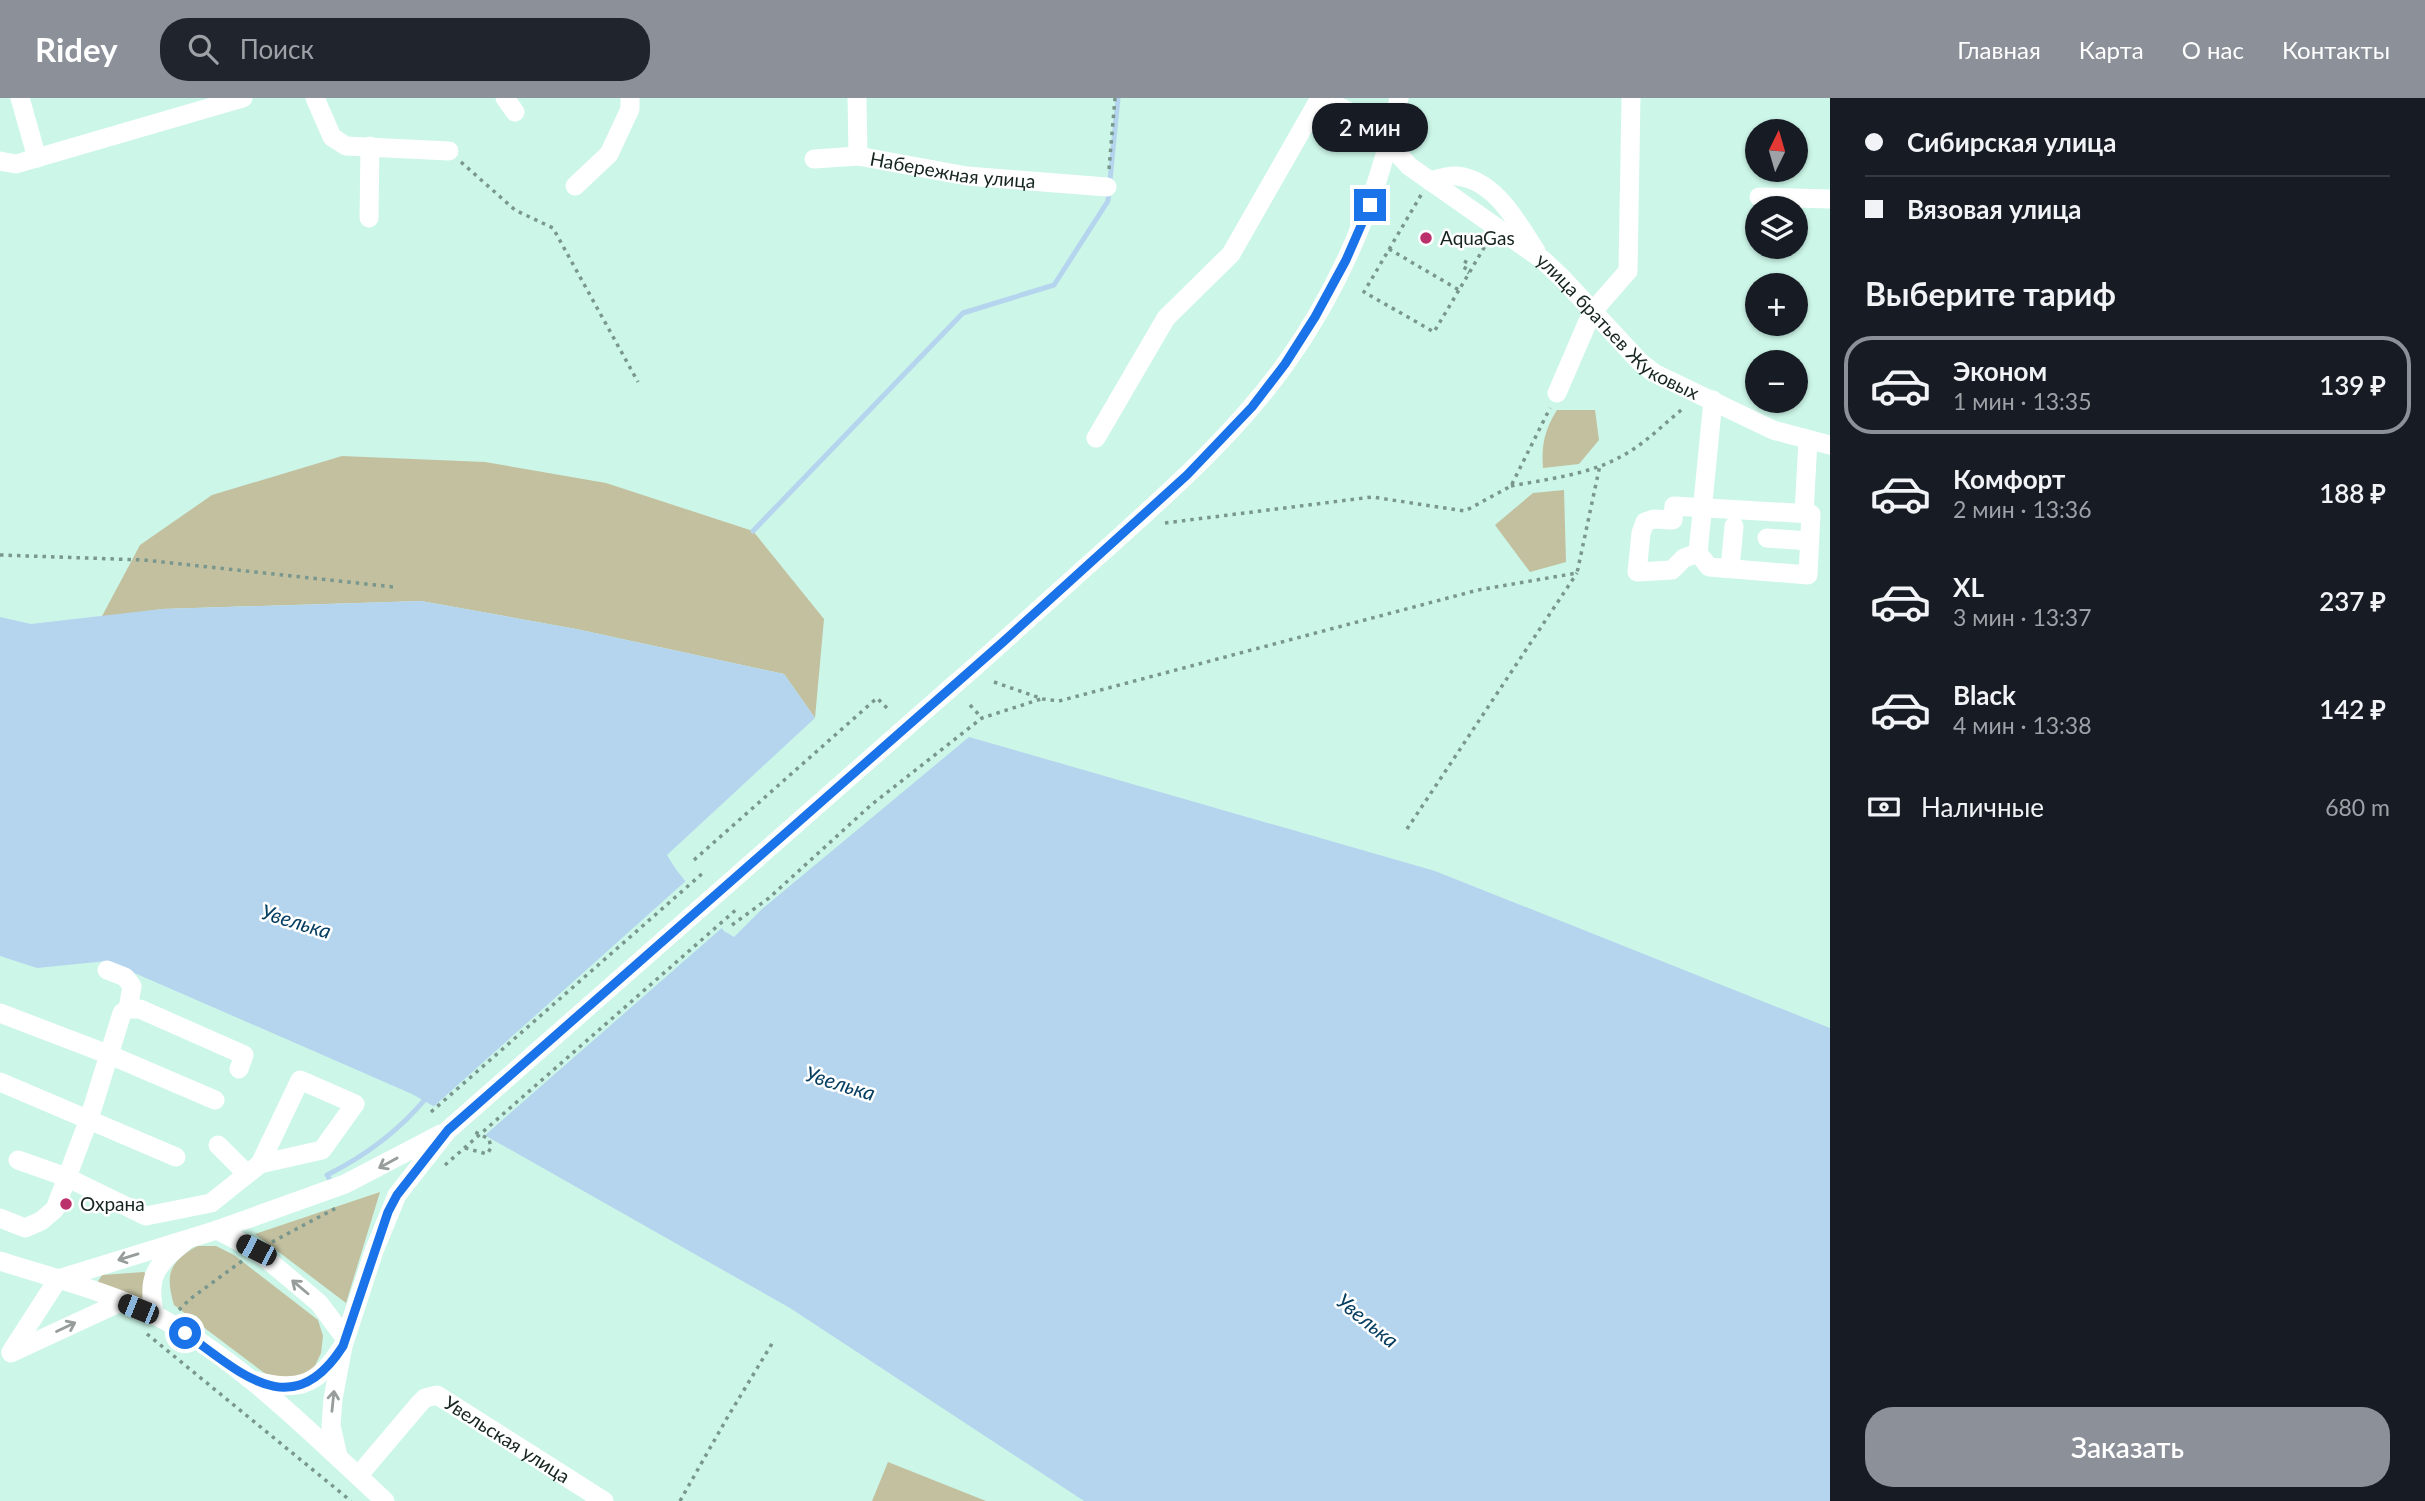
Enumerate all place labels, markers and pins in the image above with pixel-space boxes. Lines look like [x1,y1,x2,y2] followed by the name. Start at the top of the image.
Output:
[1440,226,1515,249] place label: AquaGas
[1418,230,1434,246] marker: AquaGas
[80,1192,145,1215] place label: Охрана
[58,1196,74,1212] marker: Охрана

